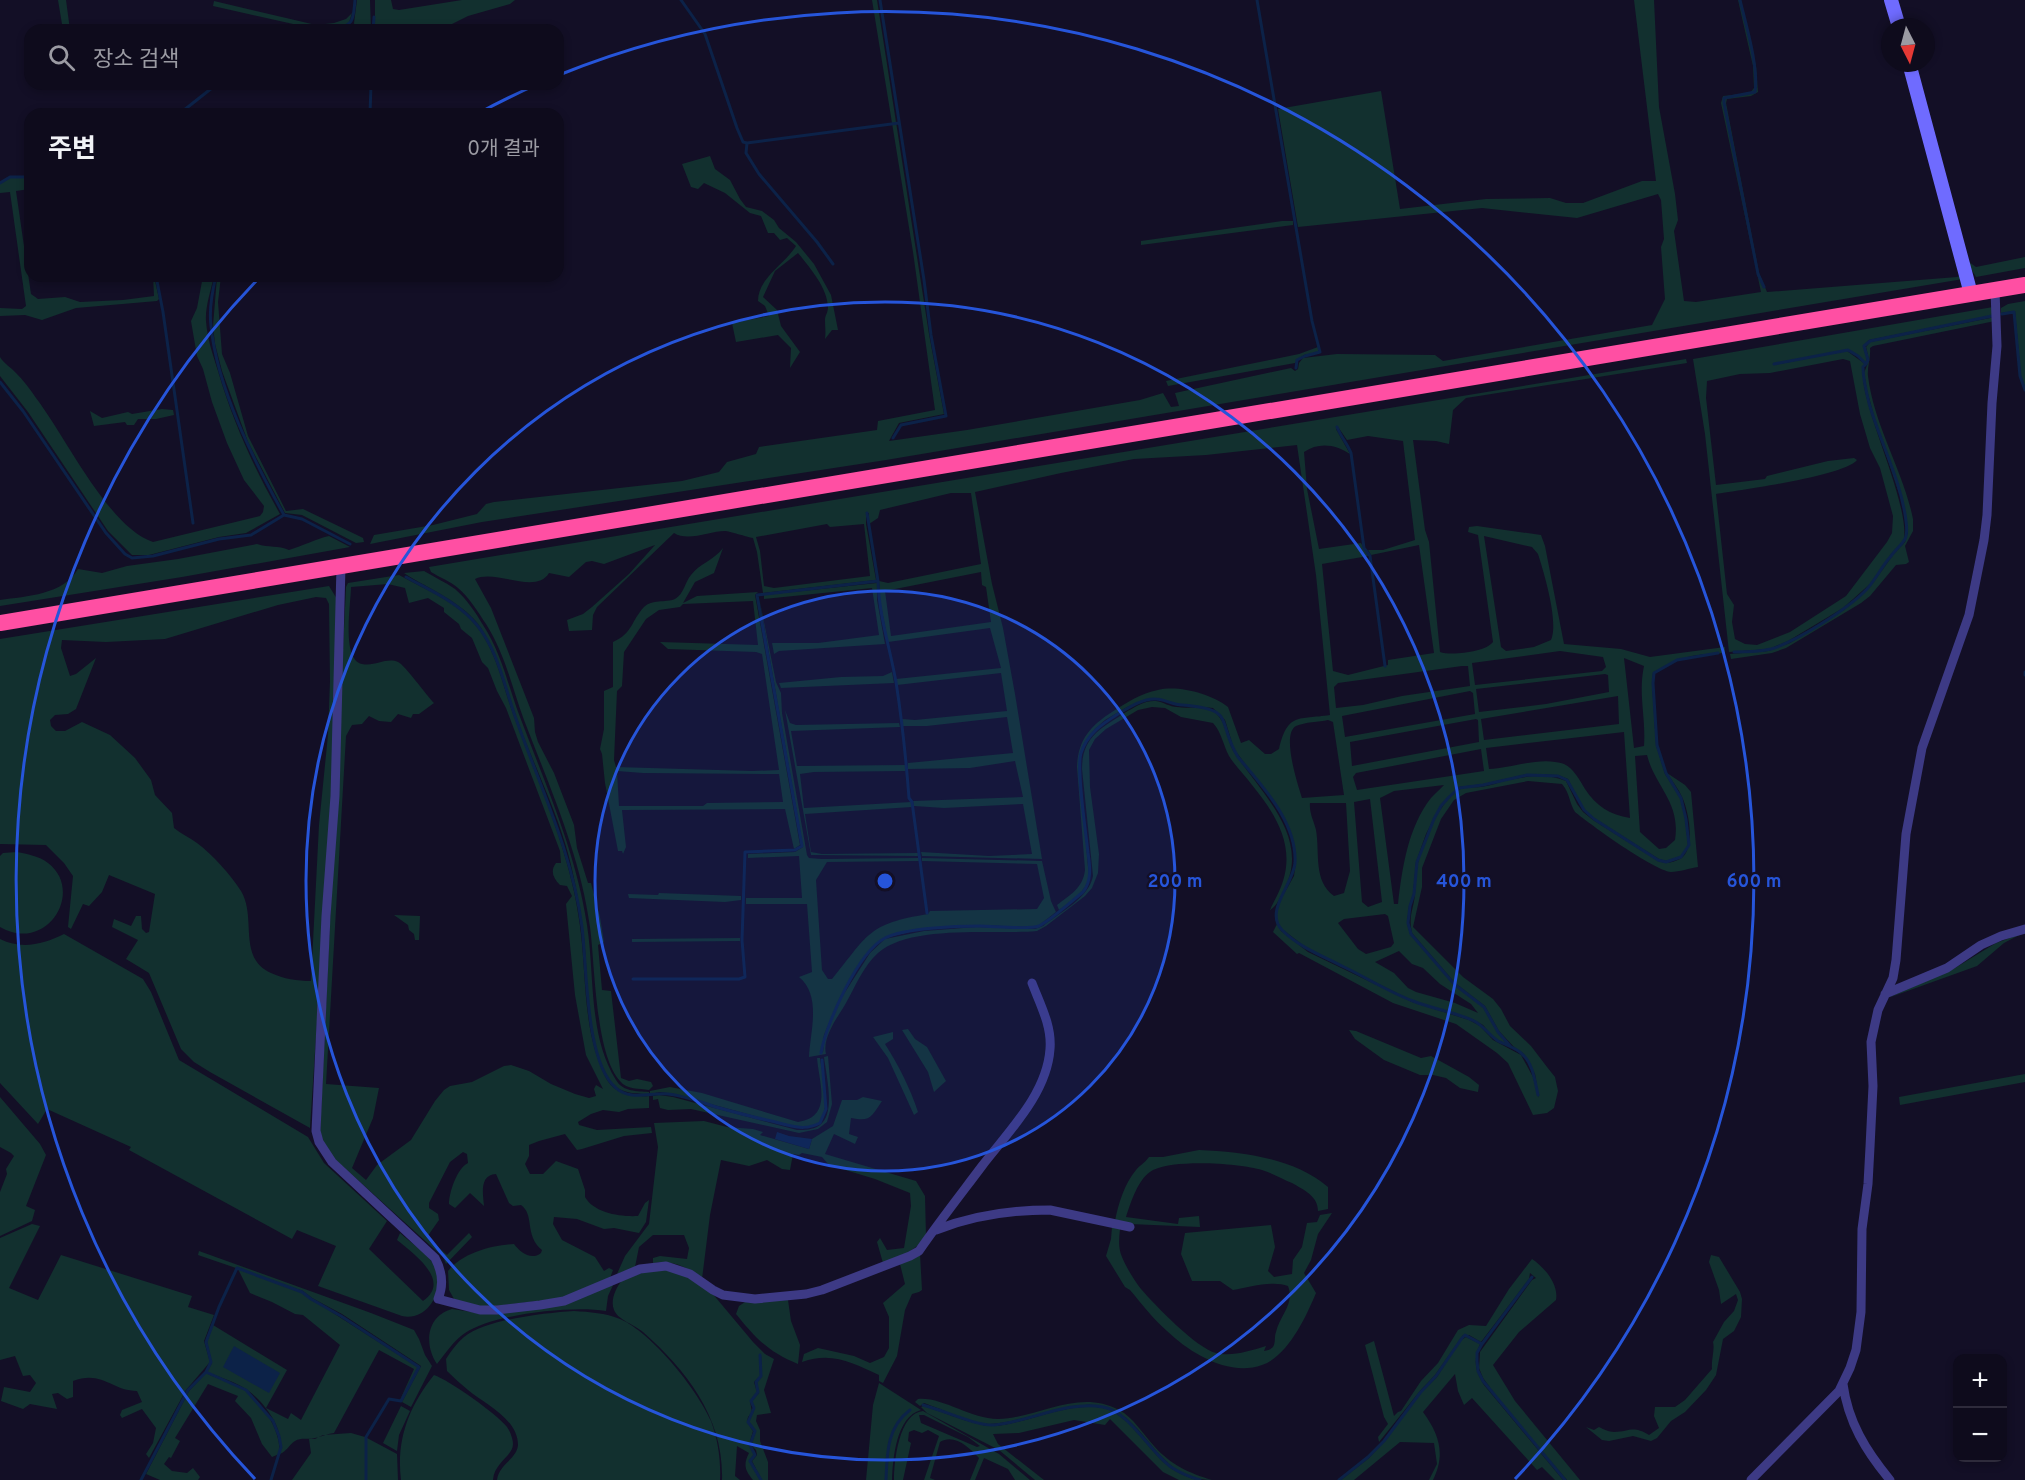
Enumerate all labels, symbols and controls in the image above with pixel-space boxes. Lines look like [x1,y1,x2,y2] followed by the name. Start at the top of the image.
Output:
[1881,18,1935,72] north arrow
[24,24,564,90] search box
[45,41,78,74] icon: search
[93,47,179,74] text: 장소 검색
[48,134,96,167] text: 주변
[467,137,540,163] text: 0개 결과
[875,871,895,891] centre of rings
[1147,871,1203,894] text: 200 m
[1436,871,1492,894] text: 400 m
[1726,871,1782,894] text: 600 m
[1953,1354,2007,1462] map controls
[1953,1354,2007,1408] button: +
[1953,1408,2007,1462] button: −

